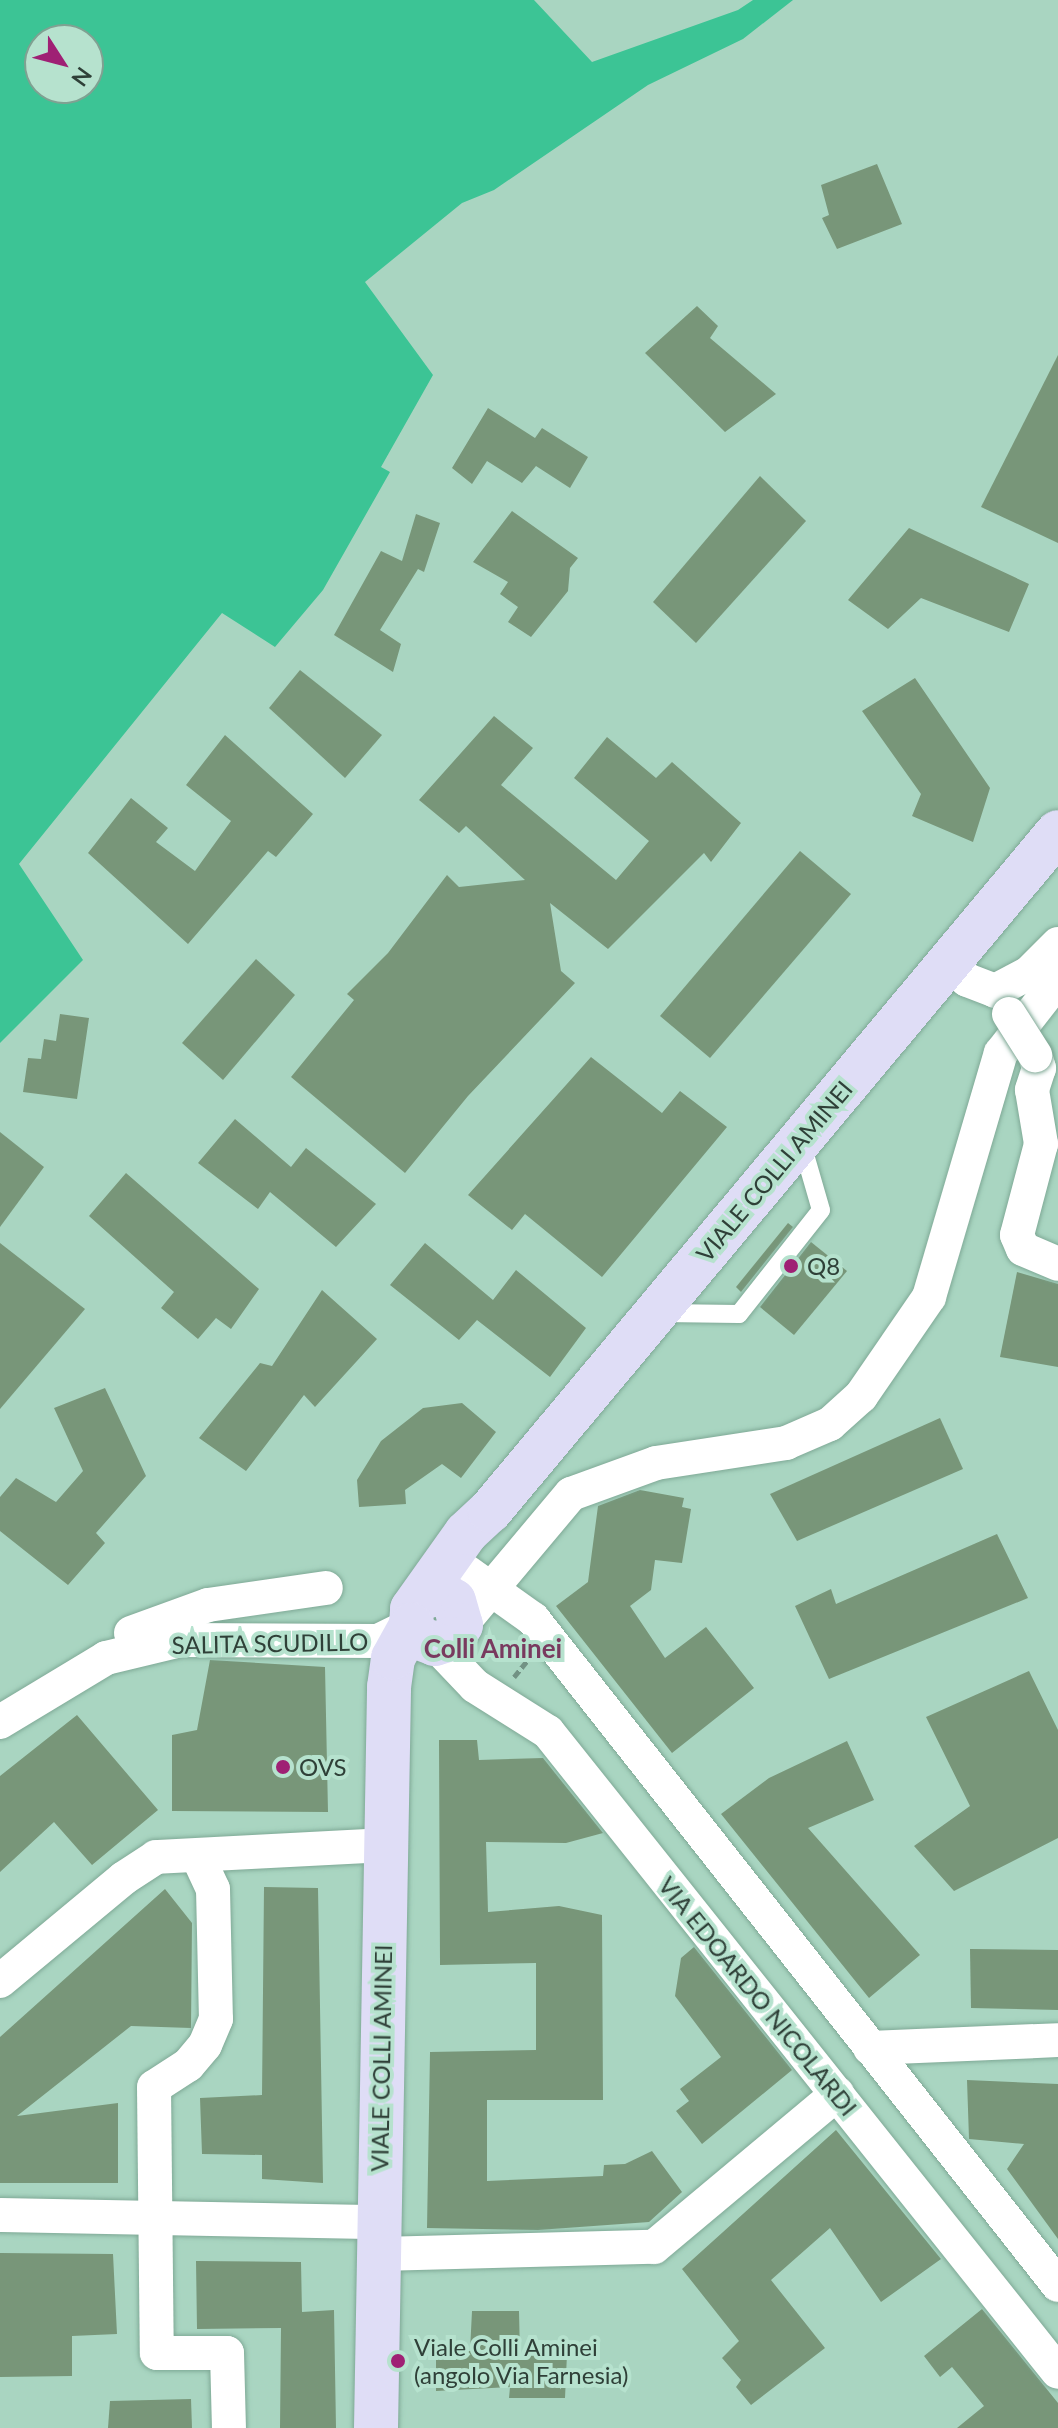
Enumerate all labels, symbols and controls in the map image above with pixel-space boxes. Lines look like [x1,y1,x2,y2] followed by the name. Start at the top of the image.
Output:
[24,24,104,104] north arrow
[66,62,98,92] text: N
[690,1074,858,1268] street label: VIALE COLLI AMINEI
[807,1252,840,1280] place label: Q8
[782,1257,800,1275] marker: Q8
[171,1627,369,1659] street label: SALITA SCUDILLO
[423,1633,563,1665] district label: Colli Aminei
[299,1753,347,1781] place label: OVS
[274,1758,292,1776] marker: OVS
[653,1871,863,2121] street label: VIA EDOARDO NICOLARDI
[365,1944,397,2172] street label: VIALE COLLI AMINEI
[414,2333,629,2389] place label: Viale Colli Aminei (angolo Via Farnesia)
[389,2352,407,2370] marker: Viale Colli Aminei (angolo Via Farnesia)

